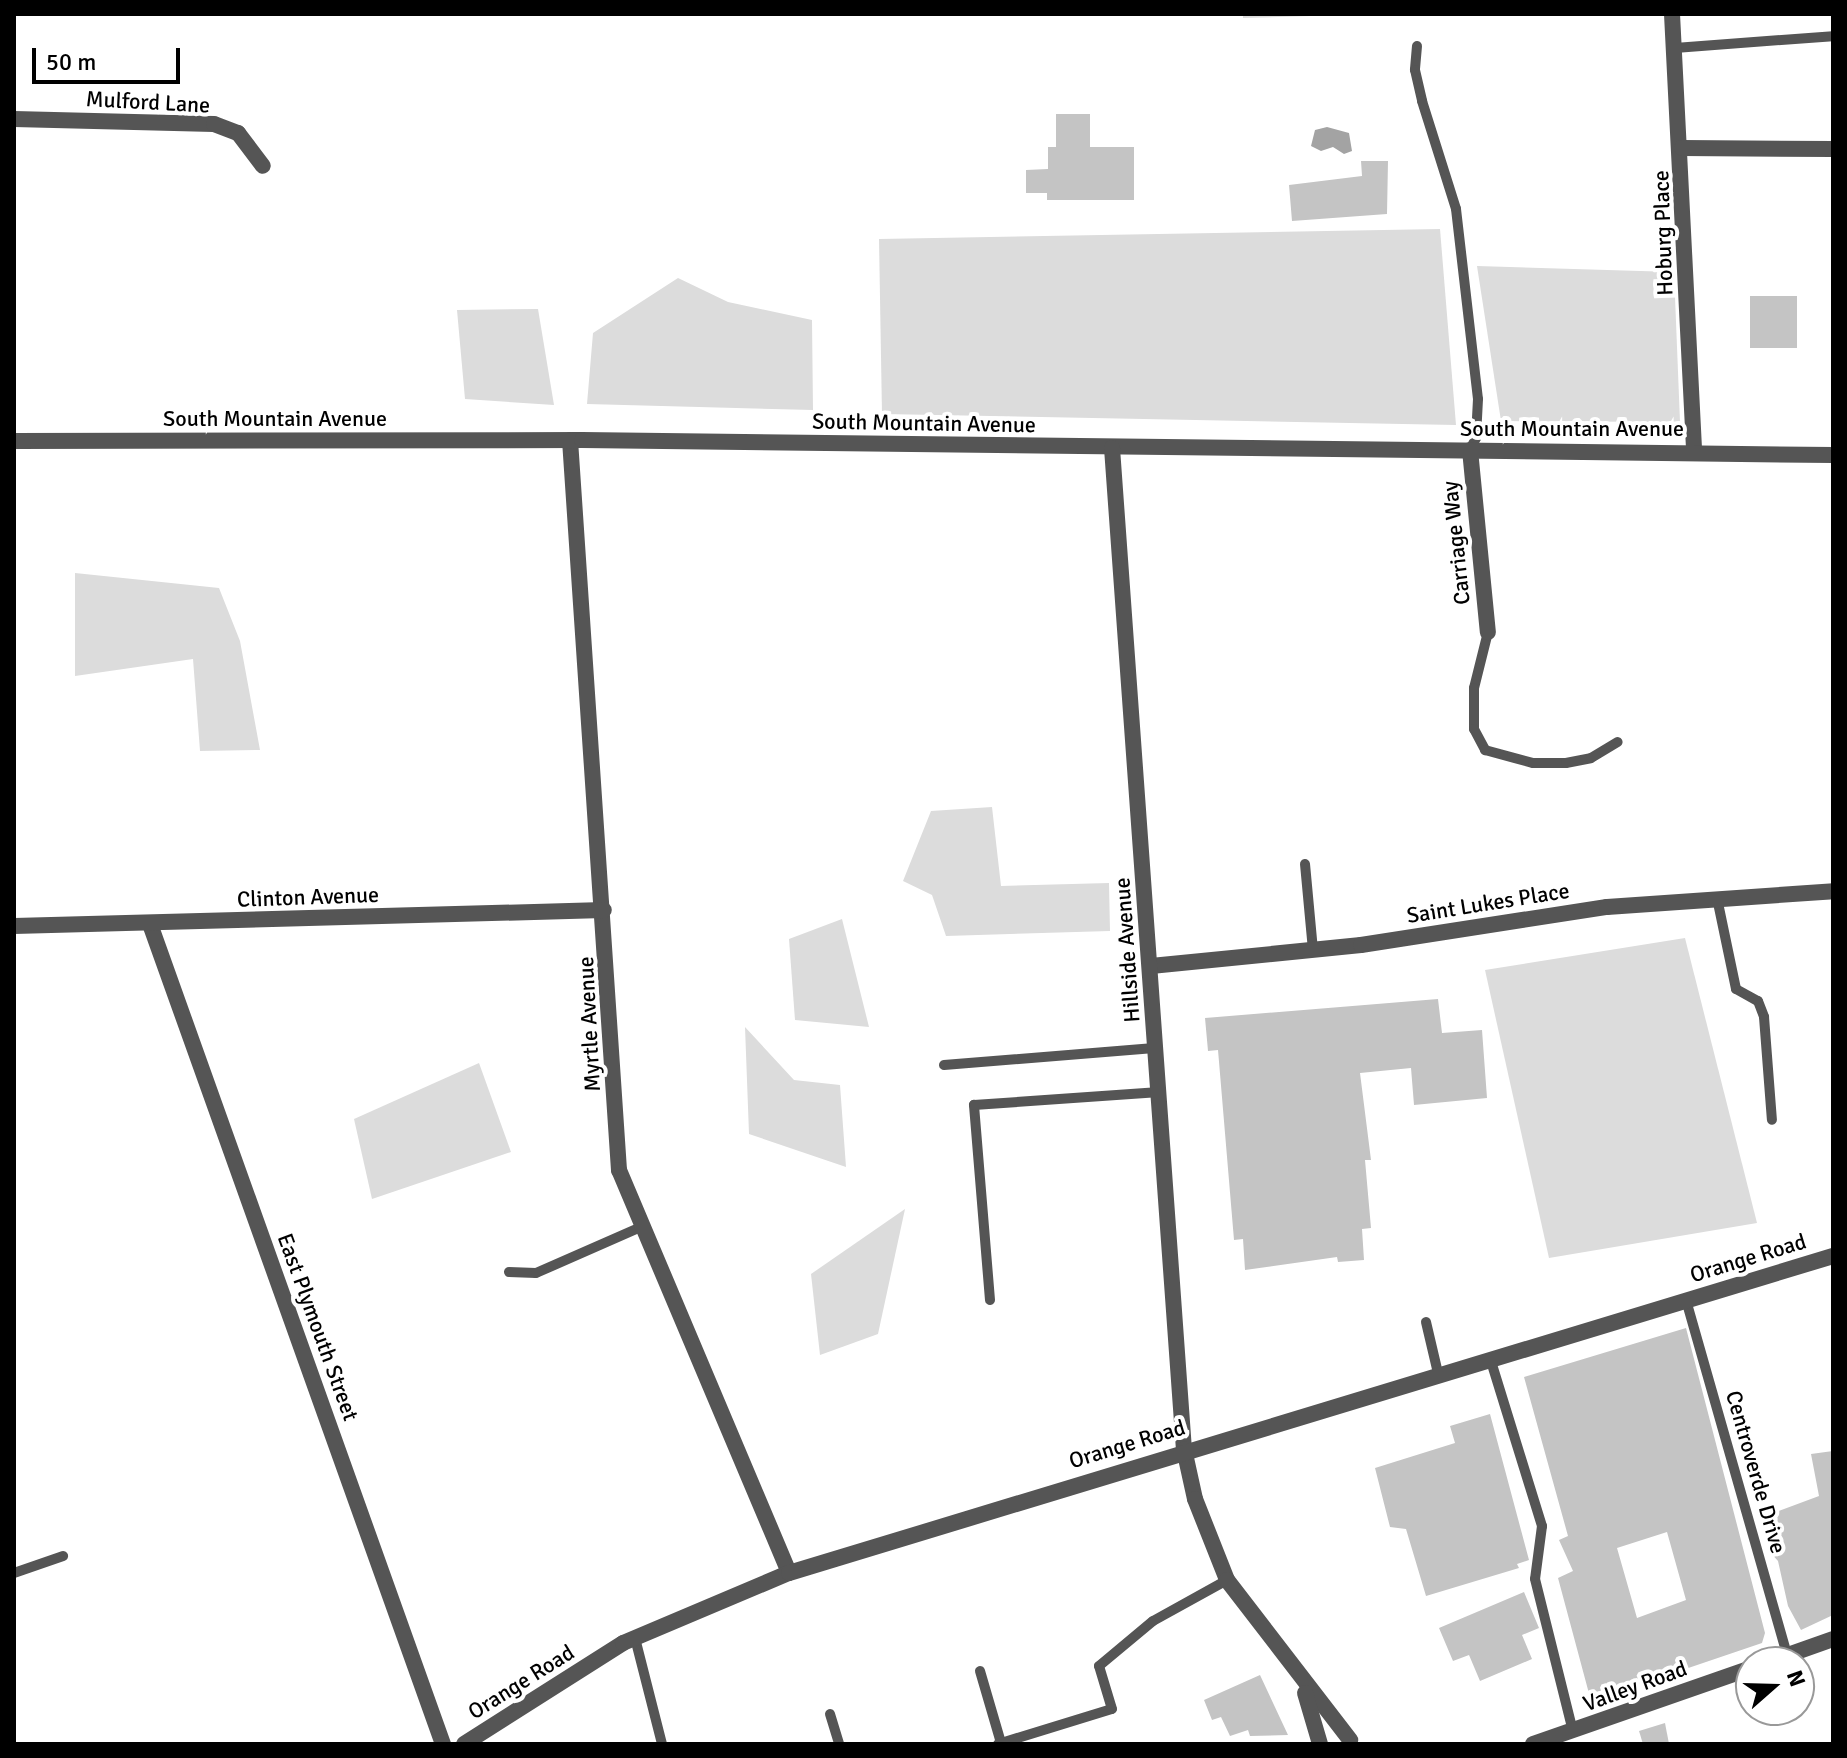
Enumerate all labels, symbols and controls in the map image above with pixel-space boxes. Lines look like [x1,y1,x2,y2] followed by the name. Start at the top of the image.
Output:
[36,32,184,82] scale bar
[46,47,96,77] text: 50 m
[85,86,211,118] street label: Mulford Lane
[1648,170,1678,296] street label: Hoburg Place
[163,406,387,432] street label: South Mountain Avenue
[812,408,1036,438] street label: South Mountain Avenue
[1460,416,1684,442] street label: South Mountain Avenue
[1436,480,1476,606] street label: Carriage Way
[1109,877,1145,1023] street label: Hillside Avenue
[1405,877,1571,929] street label: Saint Lukes Place
[236,881,380,913] street label: Clinton Avenue
[572,956,606,1092] street label: Myrtle Avenue
[1687,1228,1809,1288] street label: Orange Road
[272,1230,364,1424] street label: East Plymouth Street
[1720,1388,1792,1556] street label: Centroverde Drive
[1066,1414,1188,1474] street label: Orange Road
[463,1639,579,1725] street label: Orange Road
[1735,1646,1815,1726] north arrow
[1580,1655,1690,1717] street label: Valley Road
[1781,1666,1811,1690] text: N

